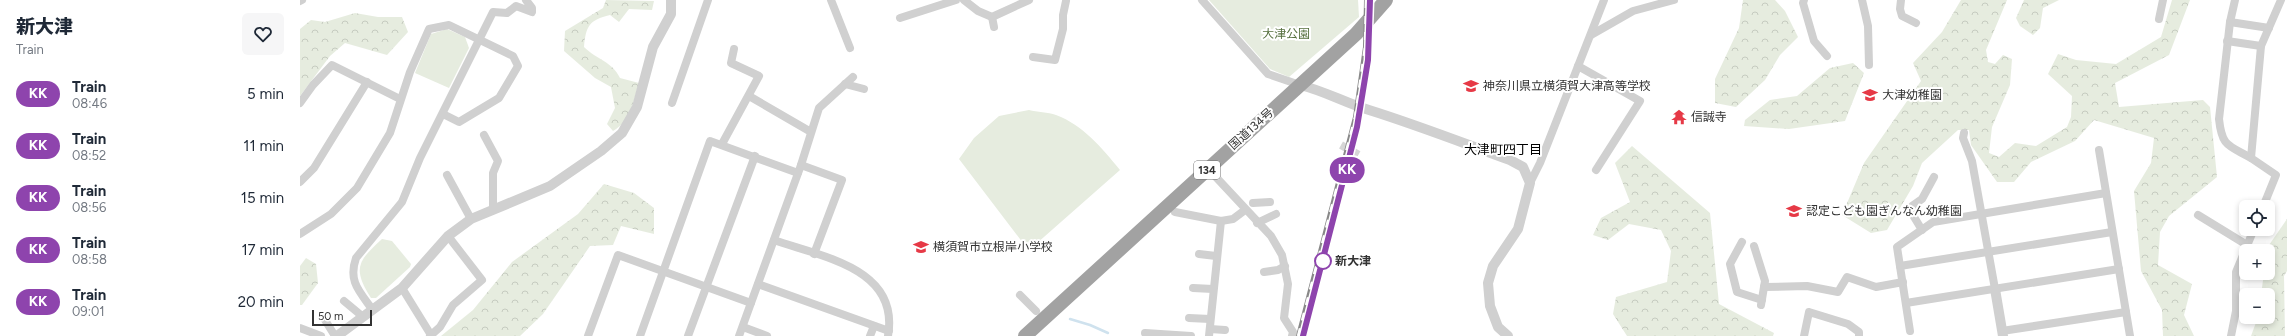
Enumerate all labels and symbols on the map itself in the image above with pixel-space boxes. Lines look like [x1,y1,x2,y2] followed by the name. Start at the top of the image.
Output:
[1262,27,1310,41] park label: 大津公園
[1462,77,1480,95] school or university icon: 神奈川県立横須賀大津高等学校
[1483,79,1651,93] place label: 神奈川県立横須賀大津高等学校
[1861,86,1879,104] school or university icon: 大津幼稚園
[1882,88,1942,102] place label: 大津幼稚園
[1226,105,1276,153] street label: 国道134号
[1670,108,1688,126] temple icon: 信誠寺
[1691,110,1727,124] place label: 信誠寺
[1464,142,1542,157] district label: 大津町四丁目
[1329,157,1365,183] line badge: KK
[1194,161,1220,179] road number: 134
[1785,202,1803,220] school or university icon: 認定こども園ぎんなん幼稚園
[1806,204,1962,218] place label: 認定こども園ぎんなん幼稚園
[912,238,930,256] school or university icon: 横須賀市立根岸小学校
[933,240,1053,254] place label: 横須賀市立根岸小学校
[1314,252,1332,270] marker: 新大津
[1335,254,1371,268] place label: 新大津
[312,308,372,327] scale bar

